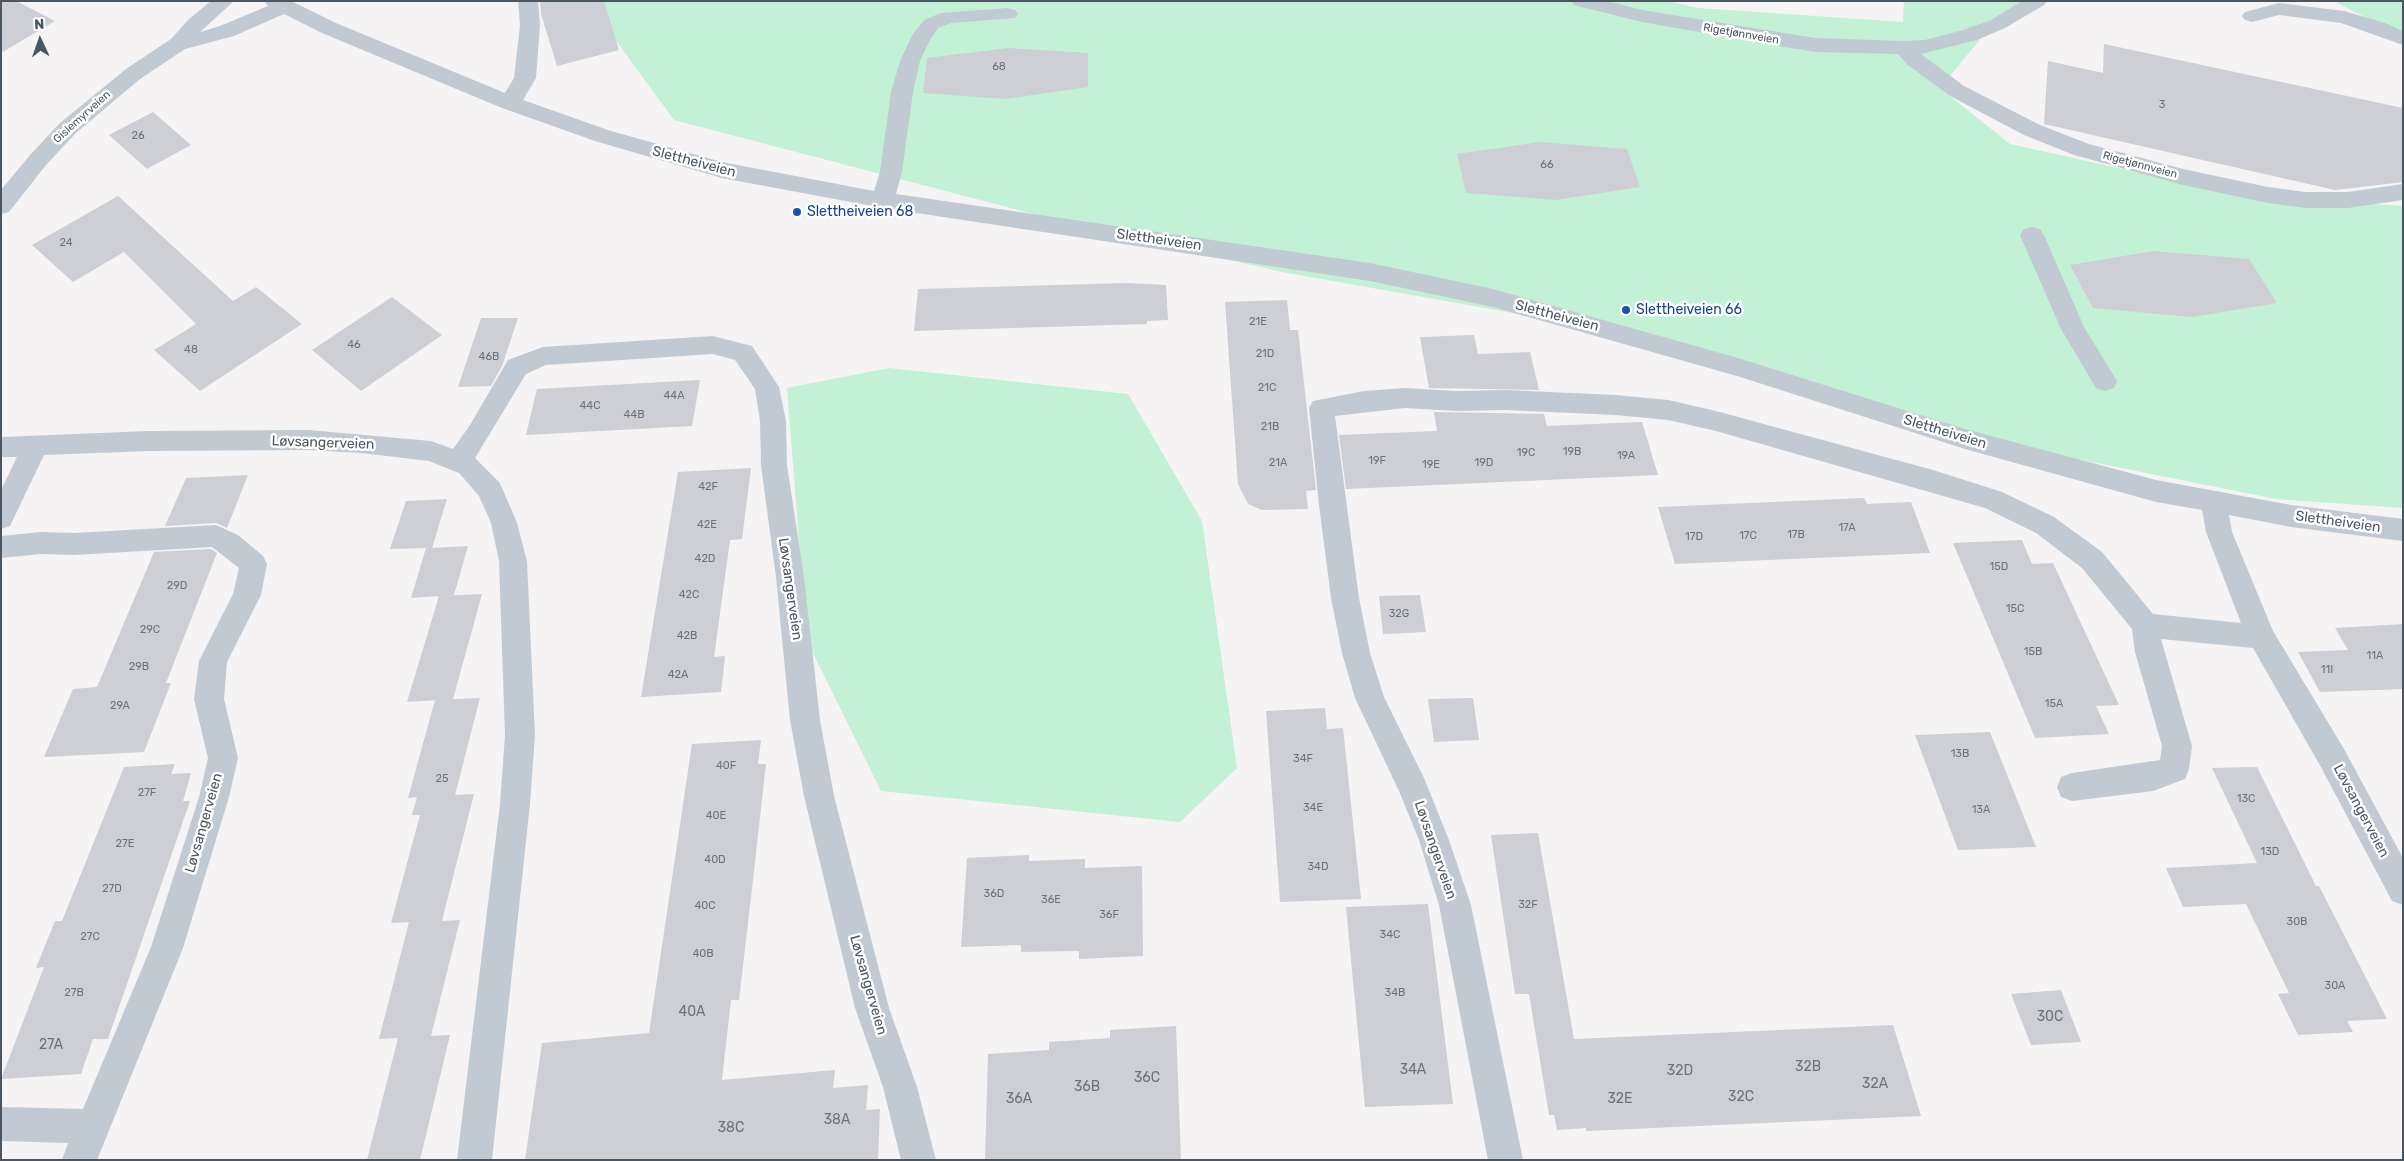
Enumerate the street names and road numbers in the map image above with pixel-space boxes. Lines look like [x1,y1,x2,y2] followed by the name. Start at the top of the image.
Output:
[1702,21,1780,47] street label: Rigetjønnveien
[51,88,113,146] street label: Gislemyrveien
[650,143,738,181] street label: Slettheiveien
[2101,149,2179,181] street label: Rigetjønnveien
[1115,226,1203,254] street label: Slettheiveien
[1513,297,1601,335] street label: Slettheiveien
[1902,411,1988,453] street label: Slettheiveien
[271,433,375,453] street label: Løvsangerveien
[2294,508,2382,536] street label: Slettheiveien
[775,537,805,641] street label: Løvsangerveien
[2329,762,2393,860] street label: Løvsangerveien
[182,771,226,875] street label: Løvsangerveien
[1410,799,1460,901] street label: Løvsangerveien
[846,933,890,1037] street label: Løvsangerveien

